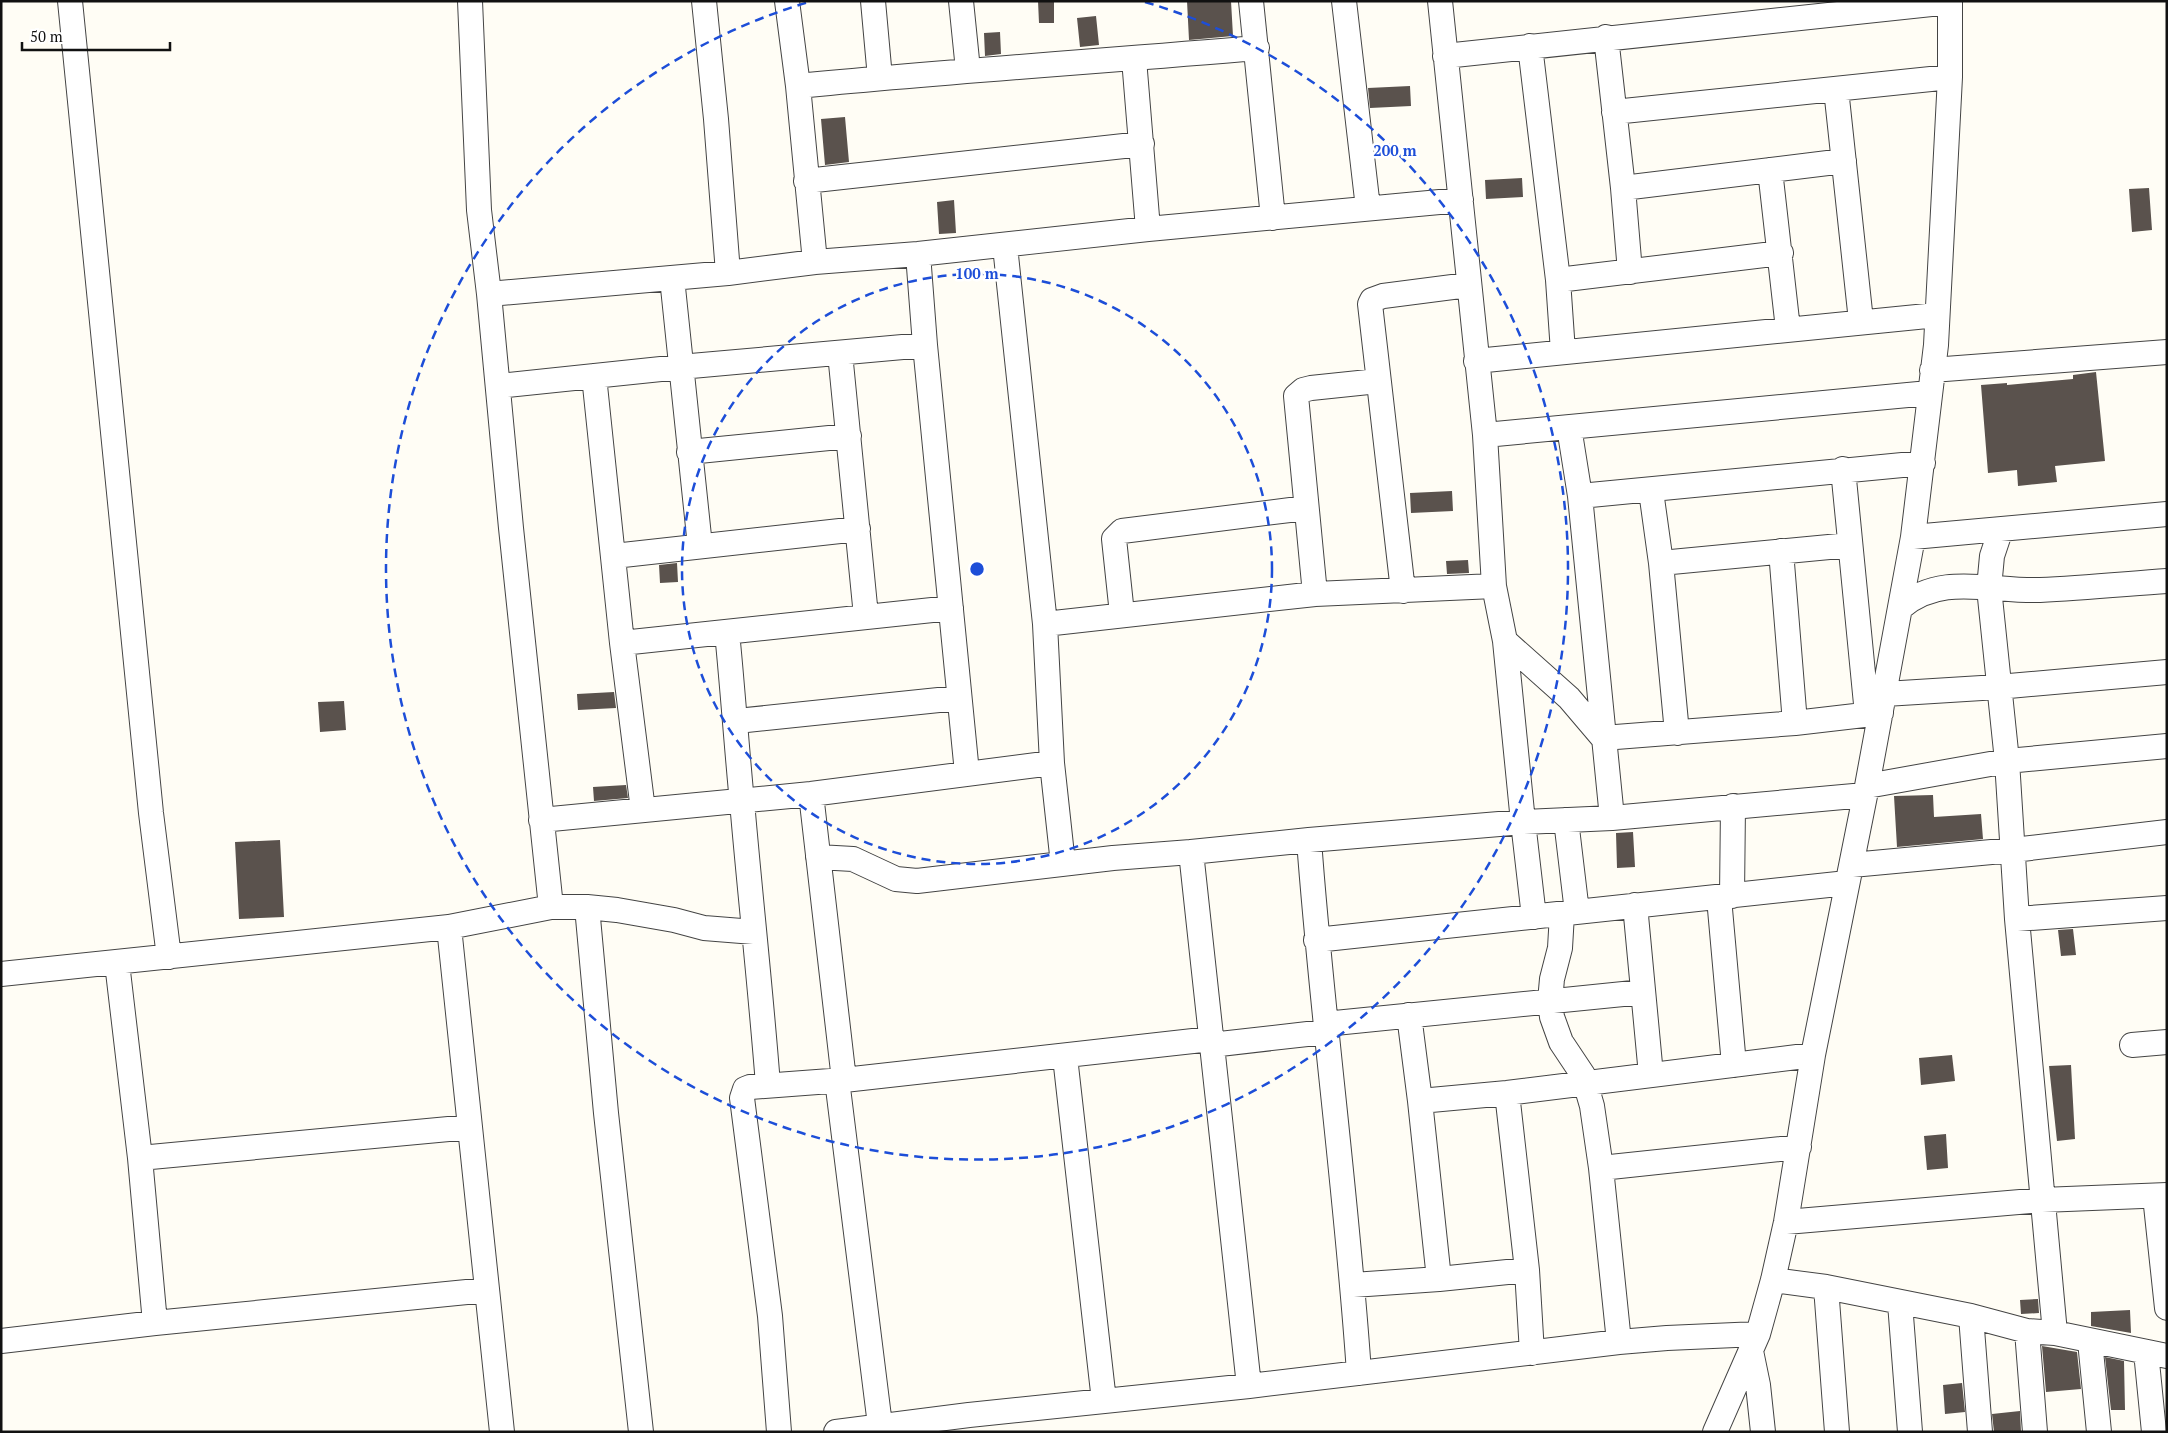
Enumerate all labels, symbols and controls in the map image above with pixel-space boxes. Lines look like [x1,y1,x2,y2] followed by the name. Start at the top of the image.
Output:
[22,20,170,52] scale bar
[30,26,63,46] text: 50 m
[1373,140,1417,160] text: 200 m
[955,263,999,283] text: 100 m
[968,560,986,578] centre of rings

